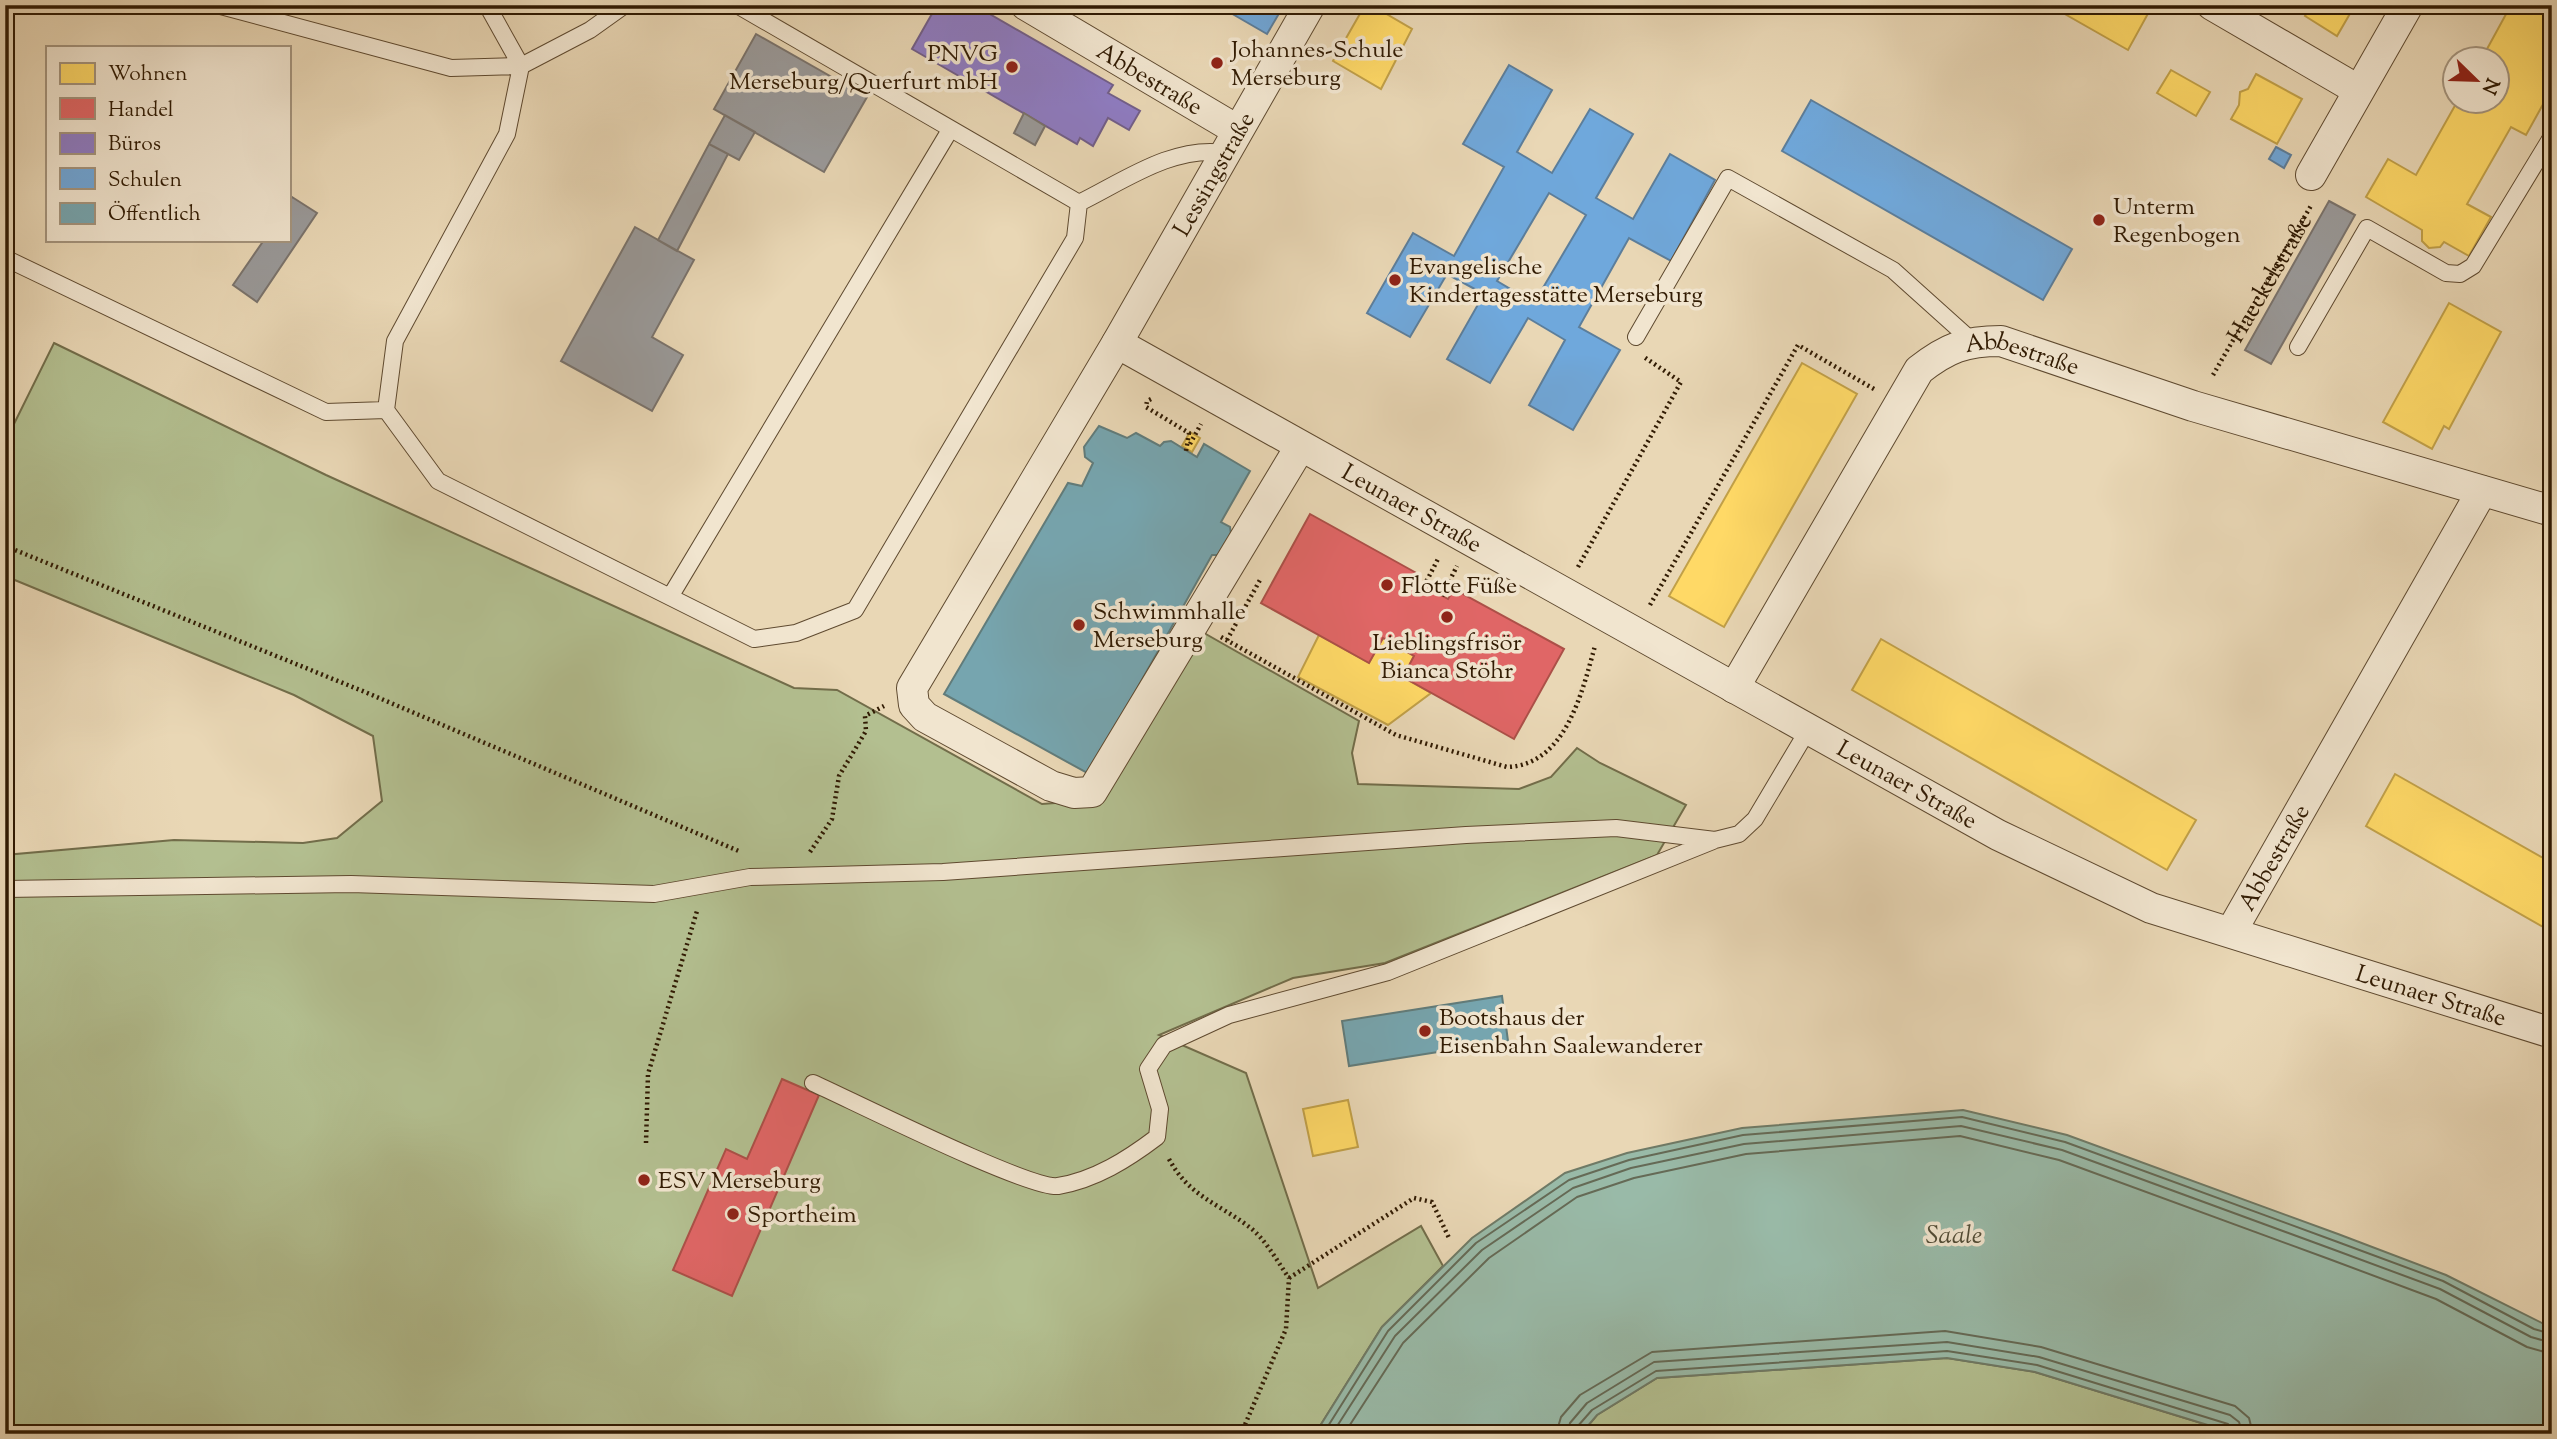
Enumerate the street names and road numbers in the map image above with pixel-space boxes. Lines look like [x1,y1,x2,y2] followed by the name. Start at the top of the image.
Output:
[1089,35,1208,125] street label: Abbestraße
[1166,106,1264,244] street label: Lessingstraße
[2220,208,2322,350] street label: Haeckelstraße
[1963,326,2083,385] street label: Abbestraße
[1335,457,1488,562] street label: Leunaer Straße
[1830,733,1983,839] street label: Leunaer Straße
[2231,799,2319,918] street label: Abbestraße
[2351,958,2510,1037] street label: Leunaer Straße

